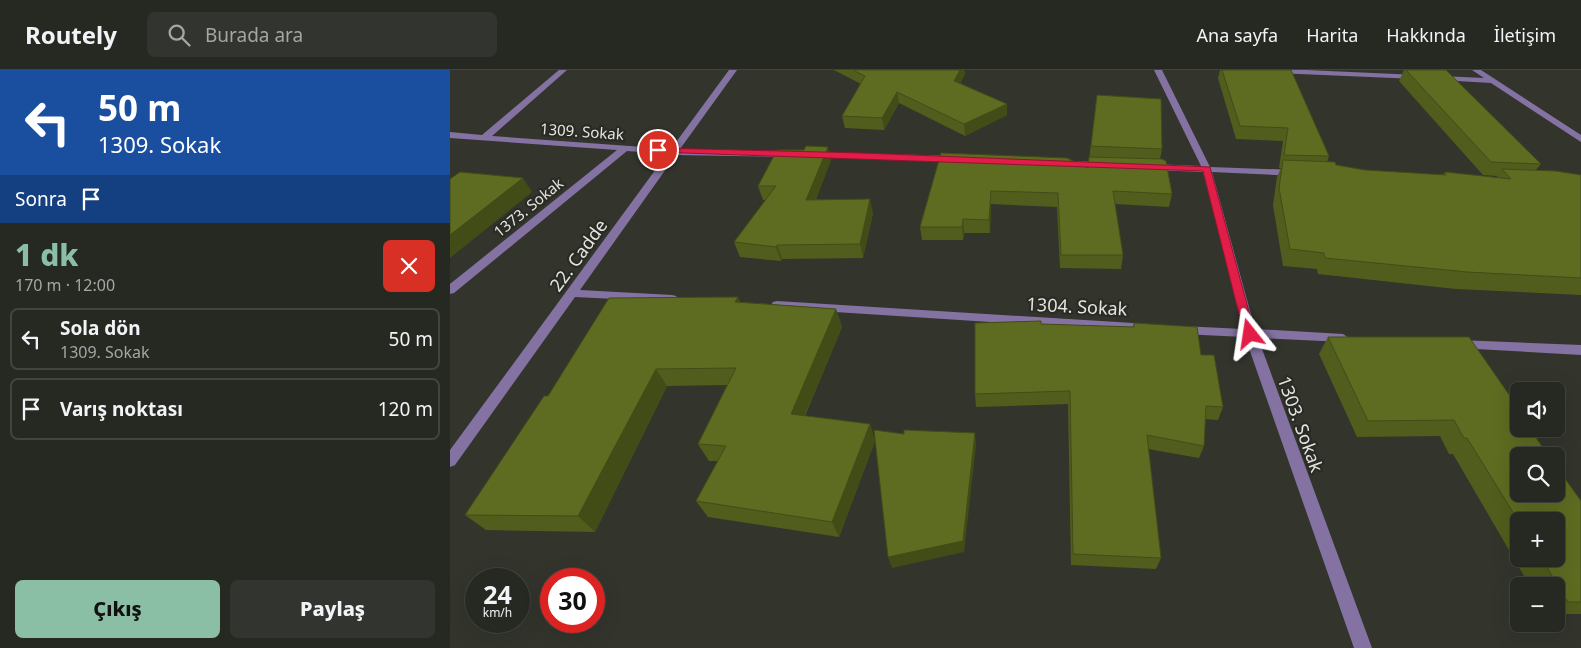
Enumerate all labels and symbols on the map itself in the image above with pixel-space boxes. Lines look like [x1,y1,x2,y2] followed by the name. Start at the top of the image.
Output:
[539,118,625,144] street label: 1309. Sokak
[637,129,679,171] pin
[489,173,567,241] street label: 1373. Sokak
[544,214,612,296] street label: 22. Cadde
[1026,291,1128,321] street label: 1304. Sokak
[1223,307,1275,359] position arrow
[1272,373,1330,476] street label: 1303. Sokak
[540,568,605,633] speed limit sign: 30

